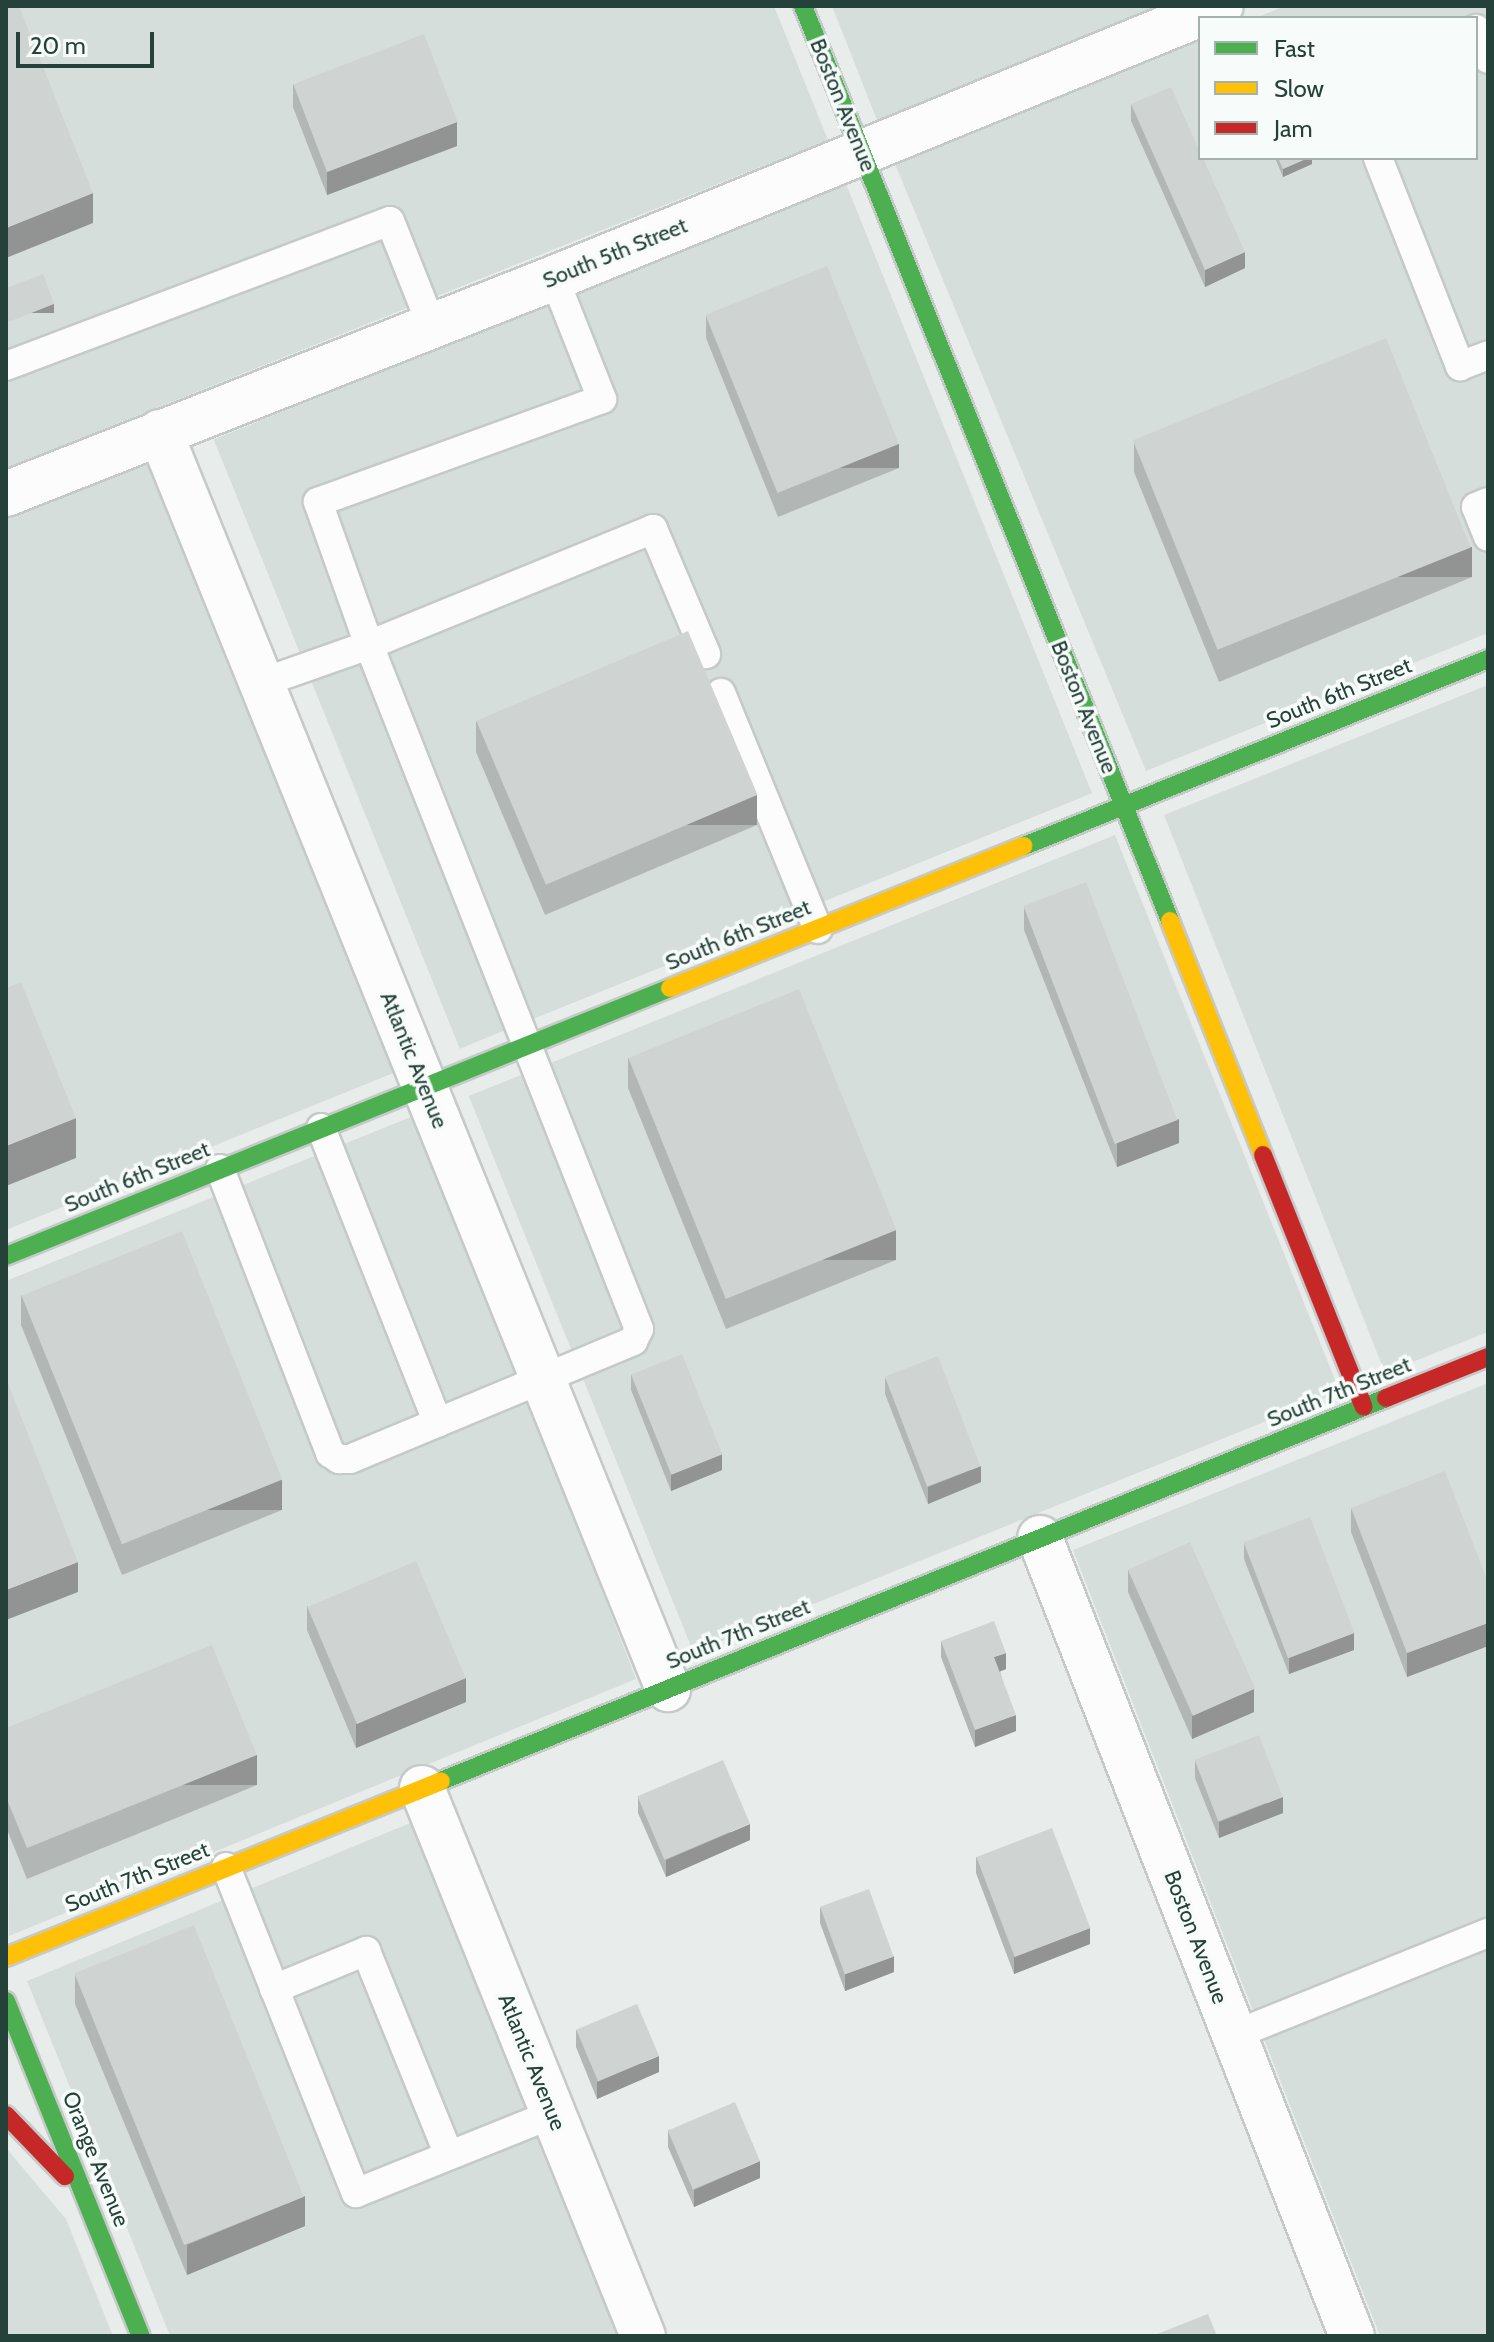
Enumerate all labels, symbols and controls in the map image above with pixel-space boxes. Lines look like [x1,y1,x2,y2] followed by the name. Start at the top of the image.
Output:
[20,16,158,66] scale bar
[1198,16,1478,160] legend
[30,31,86,60] text: 20 m
[1274,34,1315,63] text: Fast
[804,35,882,175] street label: Boston Avenue
[1274,74,1324,103] text: Slow
[1274,114,1312,143] text: Jam
[539,212,691,294] street label: South 5th Street
[1045,637,1123,777] street label: Boston Avenue
[1263,652,1415,734] street label: South 6th Street
[662,894,814,976] street label: South 6th Street
[375,988,453,1132] street label: Atlantic Avenue
[61,1136,213,1218] street label: South 6th Street
[1263,1351,1415,1433] street label: South 7th Street
[662,1593,814,1675] street label: South 7th Street
[61,1836,213,1918] street label: South 7th Street
[1158,1867,1234,2007] street label: Boston Avenue
[493,1990,571,2134] street label: Atlantic Avenue
[57,2088,135,2230] street label: Orange Avenue

